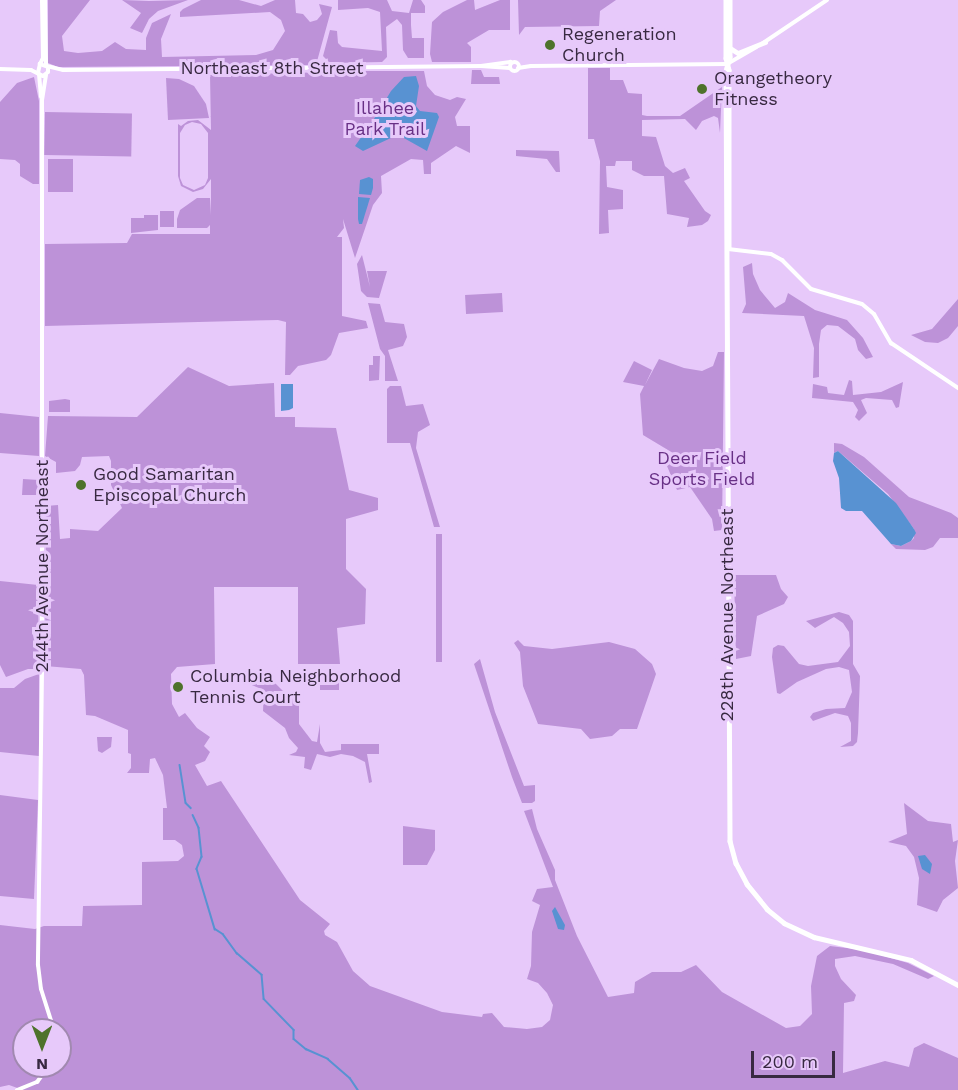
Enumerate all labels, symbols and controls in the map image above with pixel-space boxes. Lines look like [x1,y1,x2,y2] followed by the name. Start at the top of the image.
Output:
[562,24,677,66] place label: Regeneration Church
[543,38,557,52] marker: Regeneration Church
[180,57,364,79] street label: Northeast 8th Street
[714,68,832,110] place label: Orangetheory Fitness
[695,82,709,96] marker: Orangetheory Fitness
[344,98,426,140] park label: Illahee Park Trail
[649,448,755,490] park label: Deer Field Sports Field
[31,459,53,673] street label: 244th Avenue Northeast
[93,464,247,506] place label: Good Samaritan Episcopal Church
[74,478,88,492] marker: Good Samaritan Episcopal Church
[716,508,738,722] street label: 228th Avenue Northeast
[190,666,402,708] place label: Columbia Neighborhood Tennis Court
[171,680,185,694] marker: Columbia Neighborhood Tennis Court
[12,1018,72,1078] north arrow
[754,1039,838,1077] scale bar
[762,1051,818,1072] text: 200 m
[36,1055,48,1074] text: N

